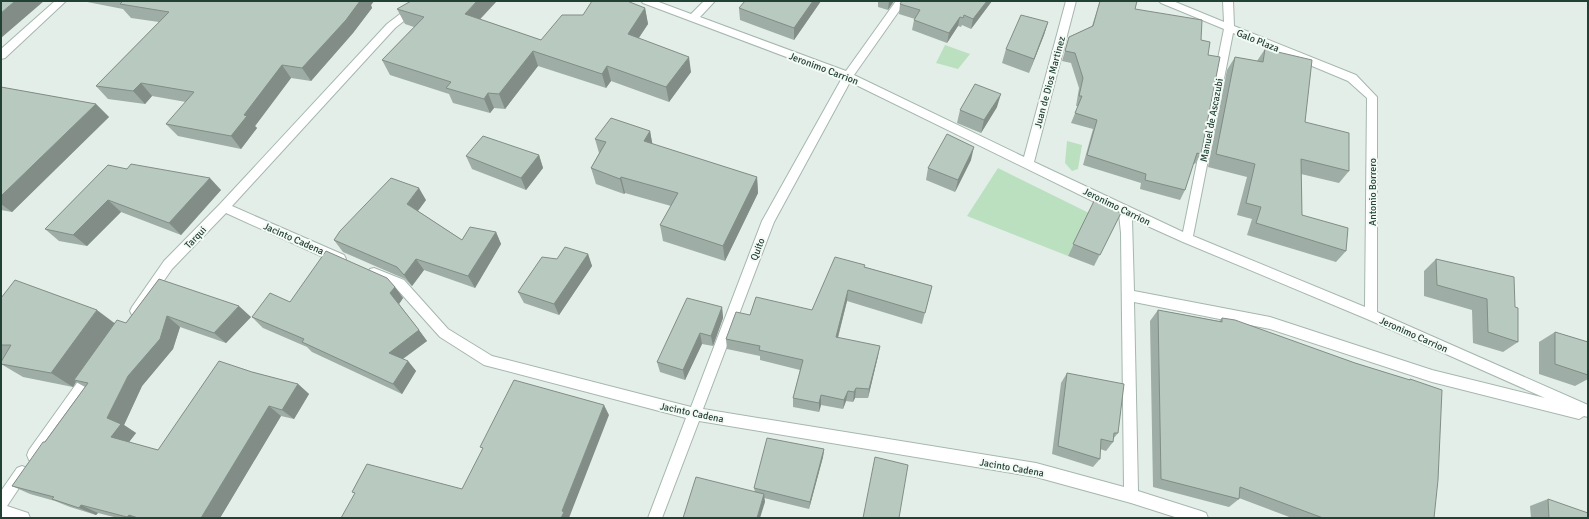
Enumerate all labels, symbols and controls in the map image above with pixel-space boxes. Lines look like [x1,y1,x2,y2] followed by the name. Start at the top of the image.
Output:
[1235,27,1281,55] street label: Galo Plaza
[1032,35,1068,129] street label: Juan de Dios Martinez
[787,50,860,88] street label: Jeronimo Carrion
[1198,77,1226,163] street label: Manuel de Ascazubi
[1367,158,1379,226] street label: Antonio Borrero
[1081,185,1152,228] street label: Jeronimo Carrion
[262,220,326,258] street label: Jacinto Cadena
[182,224,209,251] street label: Tarqui
[748,236,768,262] street label: Quito
[1378,314,1450,355] street label: Jeronimo Carrion
[659,400,725,426] street label: Jacinto Cadena
[979,456,1045,480] street label: Jacinto Cadena

